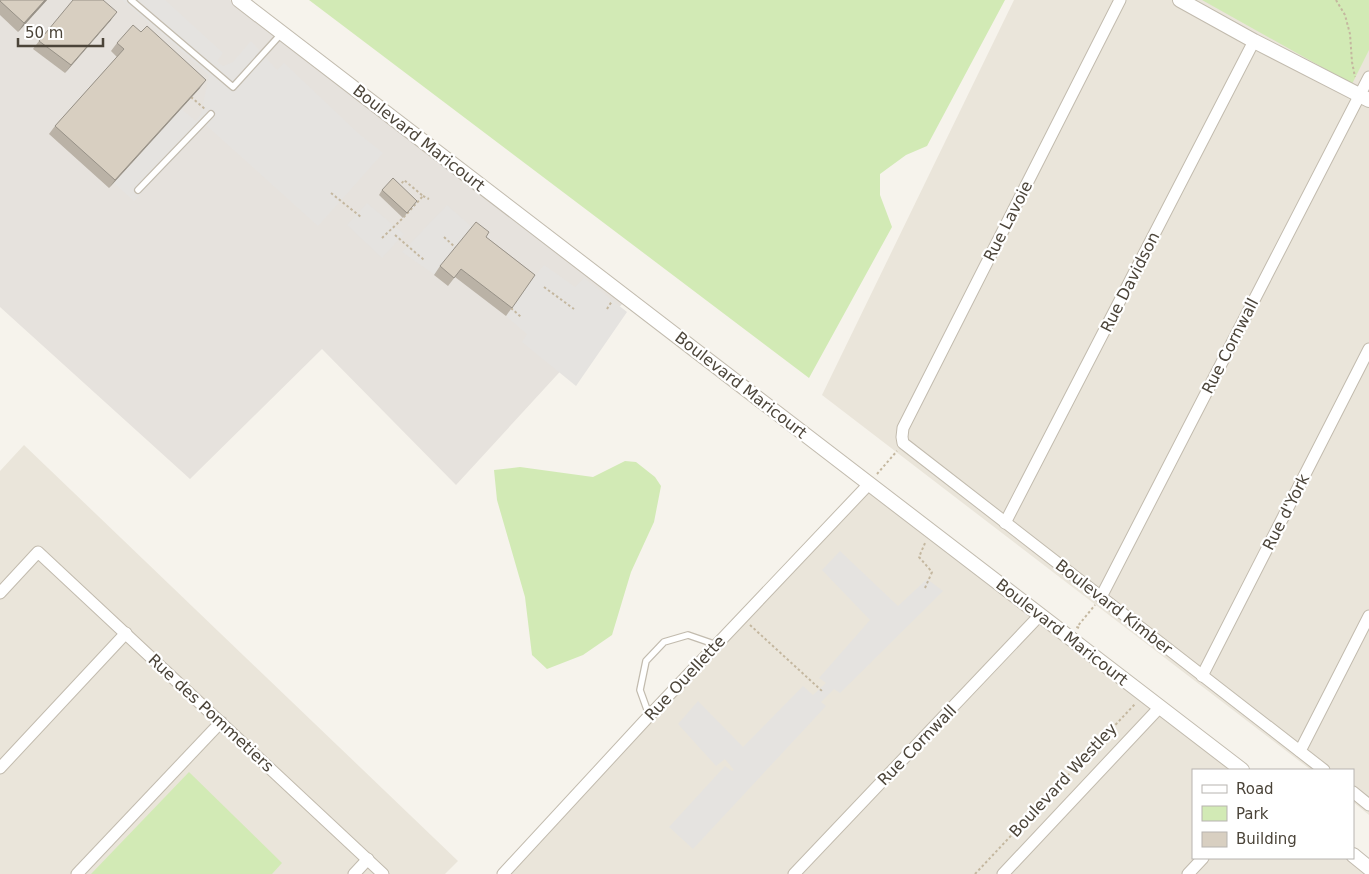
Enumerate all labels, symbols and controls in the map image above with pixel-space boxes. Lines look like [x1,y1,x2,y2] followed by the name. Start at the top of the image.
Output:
[18,15,102,47] scale bar
[25,24,63,42] text: 50 m
[349,81,489,195] street label: Boulevard Maricourt
[980,178,1036,264] street label: Rue Lavoie
[1097,229,1163,335] street label: Rue Davidson
[1198,295,1262,397] street label: Rue Cornwall
[671,328,811,442] street label: Boulevard Maricourt
[1259,470,1314,553] street label: Rue d'York
[1052,555,1177,659] street label: Boulevard Kimber
[992,575,1132,689] street label: Boulevard Maricourt
[641,632,729,724] street label: Rue Ouellette
[144,650,278,776] street label: Rue des Pommetiers
[874,701,960,789] street label: Rue Cornwall
[1005,719,1121,841] street label: Boulevard Westley
[1192,769,1354,859] legend
[1236,780,1274,798] text: Road
[1236,805,1269,823] text: Park
[1236,830,1297,848] text: Building

